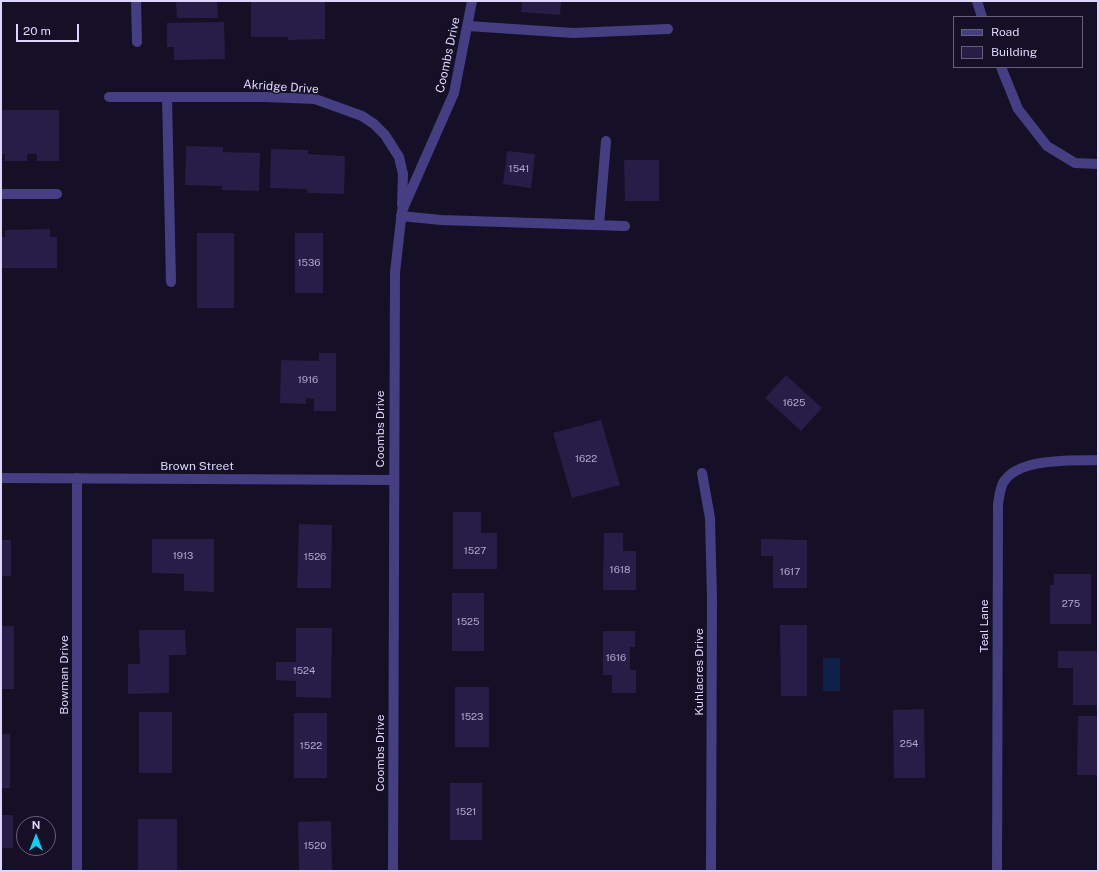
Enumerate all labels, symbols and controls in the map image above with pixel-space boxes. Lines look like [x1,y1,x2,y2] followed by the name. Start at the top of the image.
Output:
[18,16,81,42] scale bar
[433,16,463,94] street label: Coombs Drive
[953,16,1083,68] legend
[23,24,51,38] text: 20 m
[991,25,1019,39] text: Road
[991,45,1037,59] text: Building
[243,77,319,97] street label: Akridge Drive
[509,163,529,175] house number: 1541
[298,257,320,269] house number: 1536
[298,374,318,386] house number: 1916
[373,390,387,468] street label: Coombs Drive
[783,397,805,409] house number: 1625
[575,453,597,465] house number: 1622
[160,459,234,473] street label: Brown Street
[464,545,486,557] house number: 1527
[173,550,193,562] house number: 1913
[304,551,326,563] house number: 1526
[610,564,630,576] house number: 1618
[780,566,800,578] house number: 1617
[1062,598,1080,610] house number: 275
[977,599,991,653] street label: Teal Lane
[457,616,479,628] house number: 1525
[692,628,706,716] street label: Kuhlacres Drive
[57,635,71,715] street label: Bowman Drive
[606,652,626,664] house number: 1616
[293,665,315,677] house number: 1524
[461,711,483,723] house number: 1523
[373,714,387,792] street label: Coombs Drive
[900,738,918,750] house number: 254
[300,740,322,752] house number: 1522
[456,806,476,818] house number: 1521
[16,816,56,856] north arrow
[32,819,40,831] text: N
[304,840,326,852] house number: 1520

